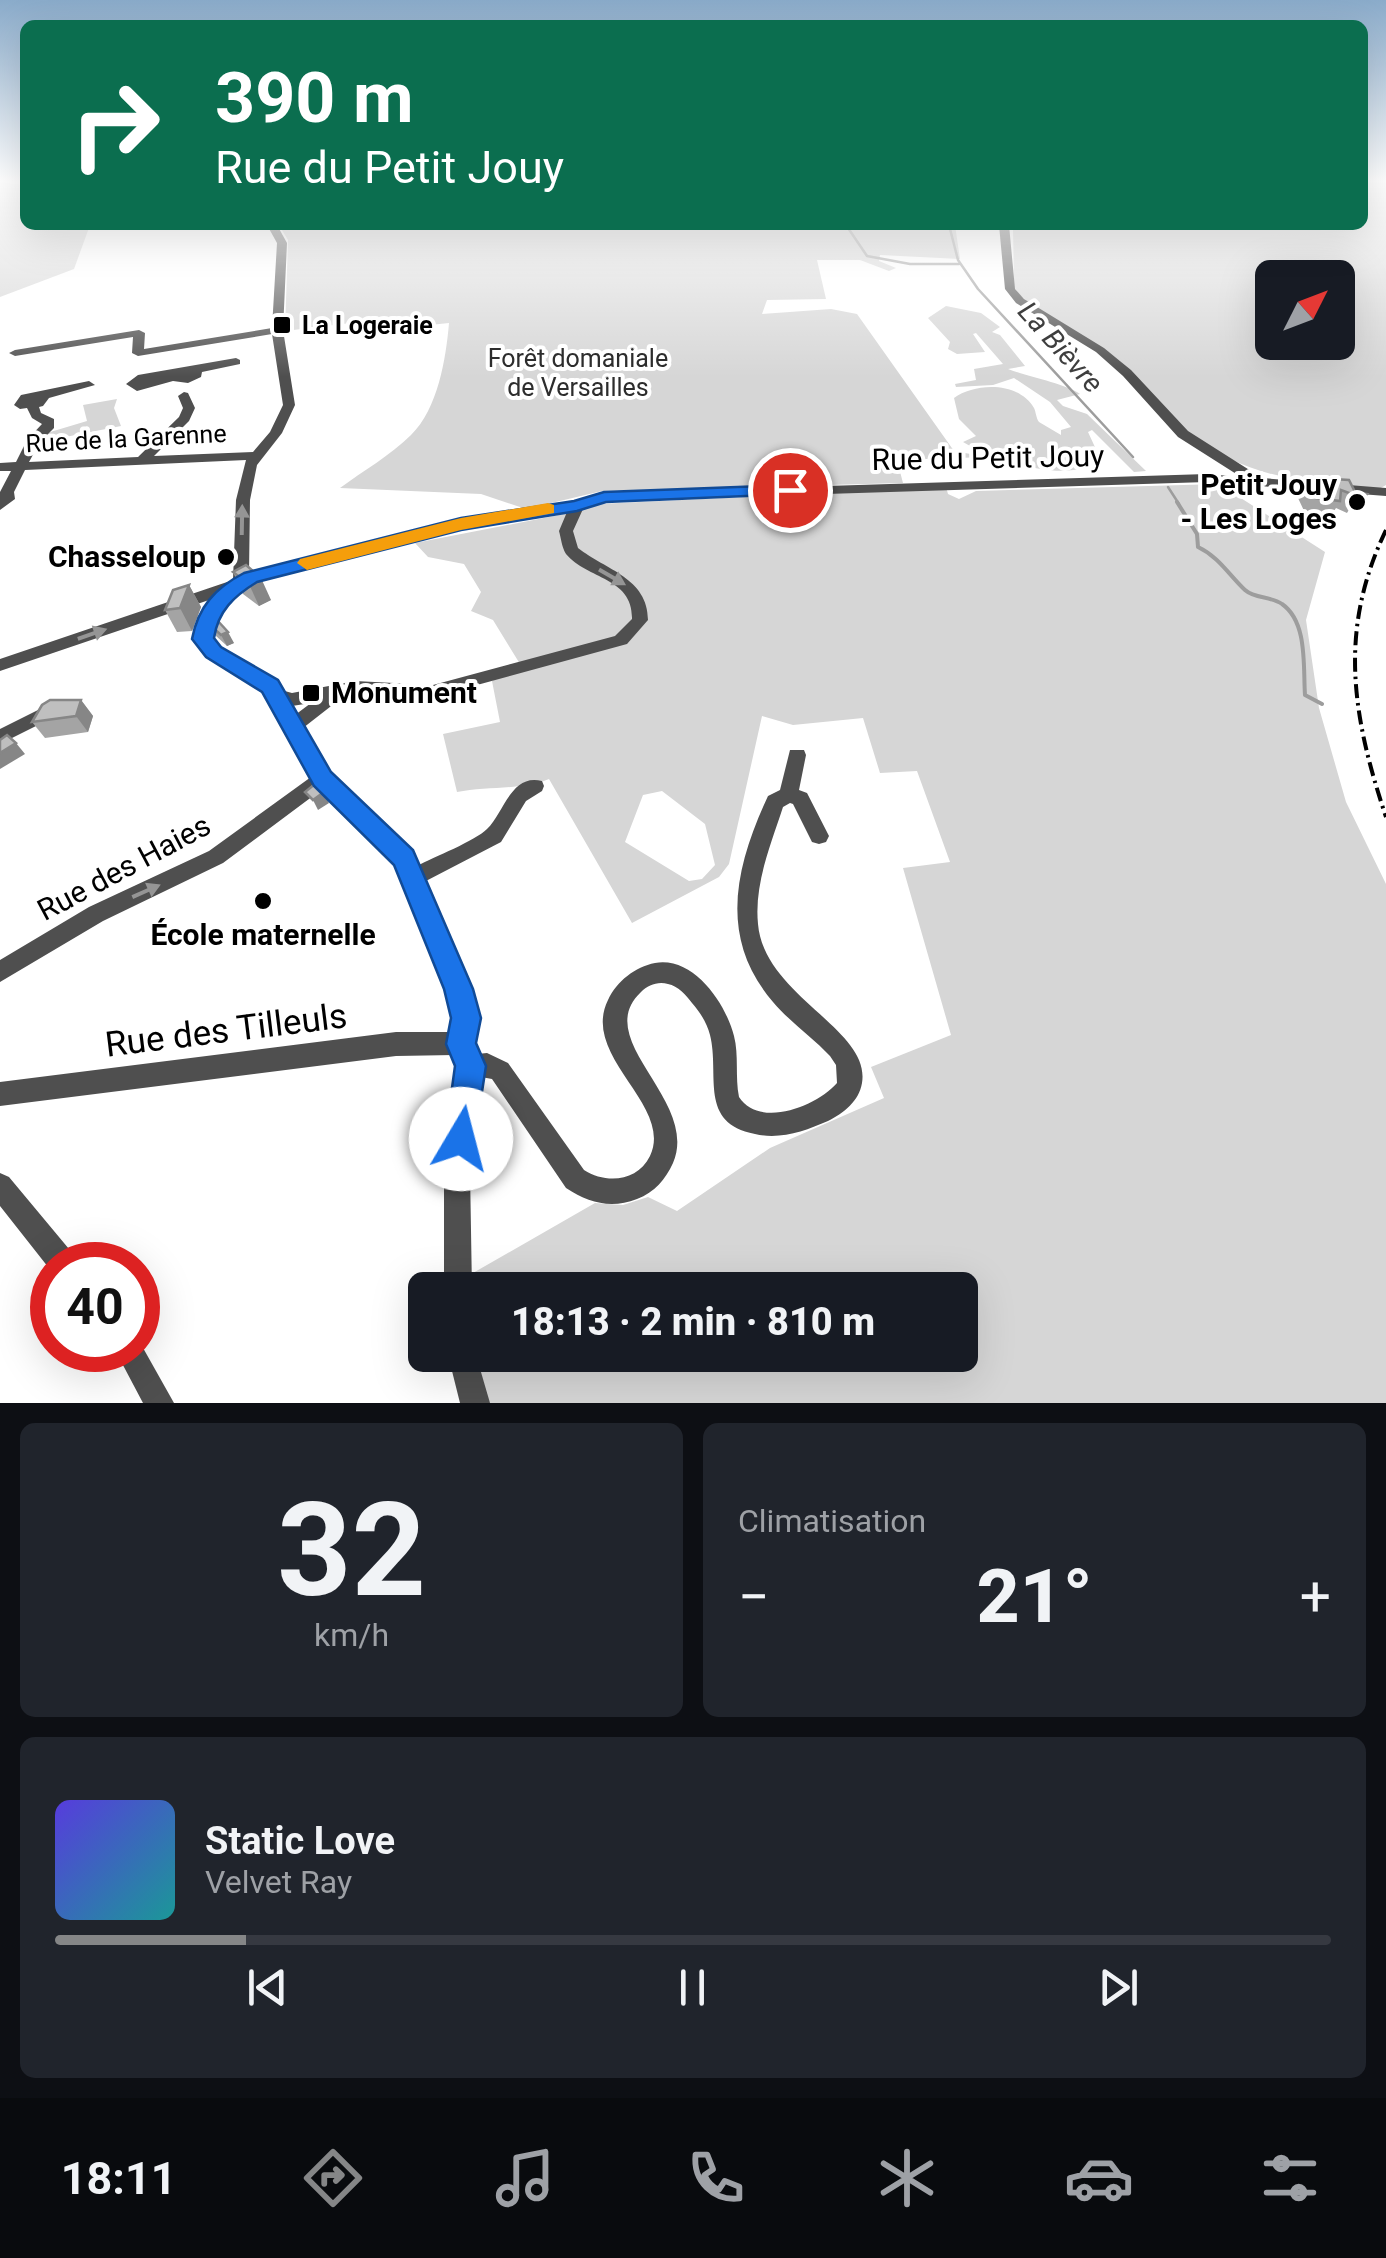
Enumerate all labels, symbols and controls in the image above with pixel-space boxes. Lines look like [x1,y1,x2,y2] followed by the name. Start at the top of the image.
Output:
[215,57,414,139] text: 390 m
[50,60,180,190] icon: right
[215,141,564,194] text: Rue du Petit Jouy
[1255,260,1355,360] north arrow
[1255,260,1355,360] map controls
[1011,295,1110,399] water label: La Bièvre
[302,311,433,340] place label: La Logeraie
[271,314,293,336] marker: La Logeraie
[488,344,668,402] park label: Forêt domaniale de Versailles
[25,419,227,458] street label: Rue de la Garenne
[871,438,1105,477] street label: Rue du Petit Jouy
[748,448,833,533] pin
[763,463,818,518] icon: arrive
[1181,467,1338,536] place label: Petit Jouy - Les Loges
[1346,491,1368,513] marker: Petit Jouy - Les Loges
[235,503,251,535] one-way arrow
[48,539,206,574] place label: Chasseloup
[215,546,237,568] marker: Chasseloup
[598,567,626,585] one-way arrow
[78,626,108,641] one-way arrow
[331,675,477,710] place label: Monument
[300,682,322,704] marker: Monument
[31,807,216,928] street label: Rue des Haies
[131,883,161,899] one-way arrow
[252,890,274,912] marker: École maternelle
[150,917,376,952] place label: École maternelle
[103,995,349,1066] street label: Rue des Tilleuls
[409,1087,513,1191] position arrow
[30,1242,160,1372] speed limit sign: 40
[511,1300,875,1344] text: 18:13 · 2 min · 810 m
[277,1474,426,1627] text: 32
[738,1502,926,1540] text: Climatisation
[977,1552,1093,1640] text: 21°
[738,1565,769,1629] text: −
[1300,1565,1331,1629] text: +
[314,1616,389,1654] text: km/h
[205,1819,395,1863] text: Static Love
[205,1863,352,1901] text: Velvet Ray
[240,1960,295,2015] icon: previous
[665,1960,720,2015] icon: pause
[1091,1960,1146,2015] icon: next
[298,2143,368,2213] icon: directions
[490,2143,560,2213] icon: music
[681,2143,751,2213] icon: phone
[872,2143,942,2213] icon: climate
[1064,2143,1134,2213] icon: car
[1255,2143,1325,2213] icon: filters
[61,2152,177,2205] text: 18:11

